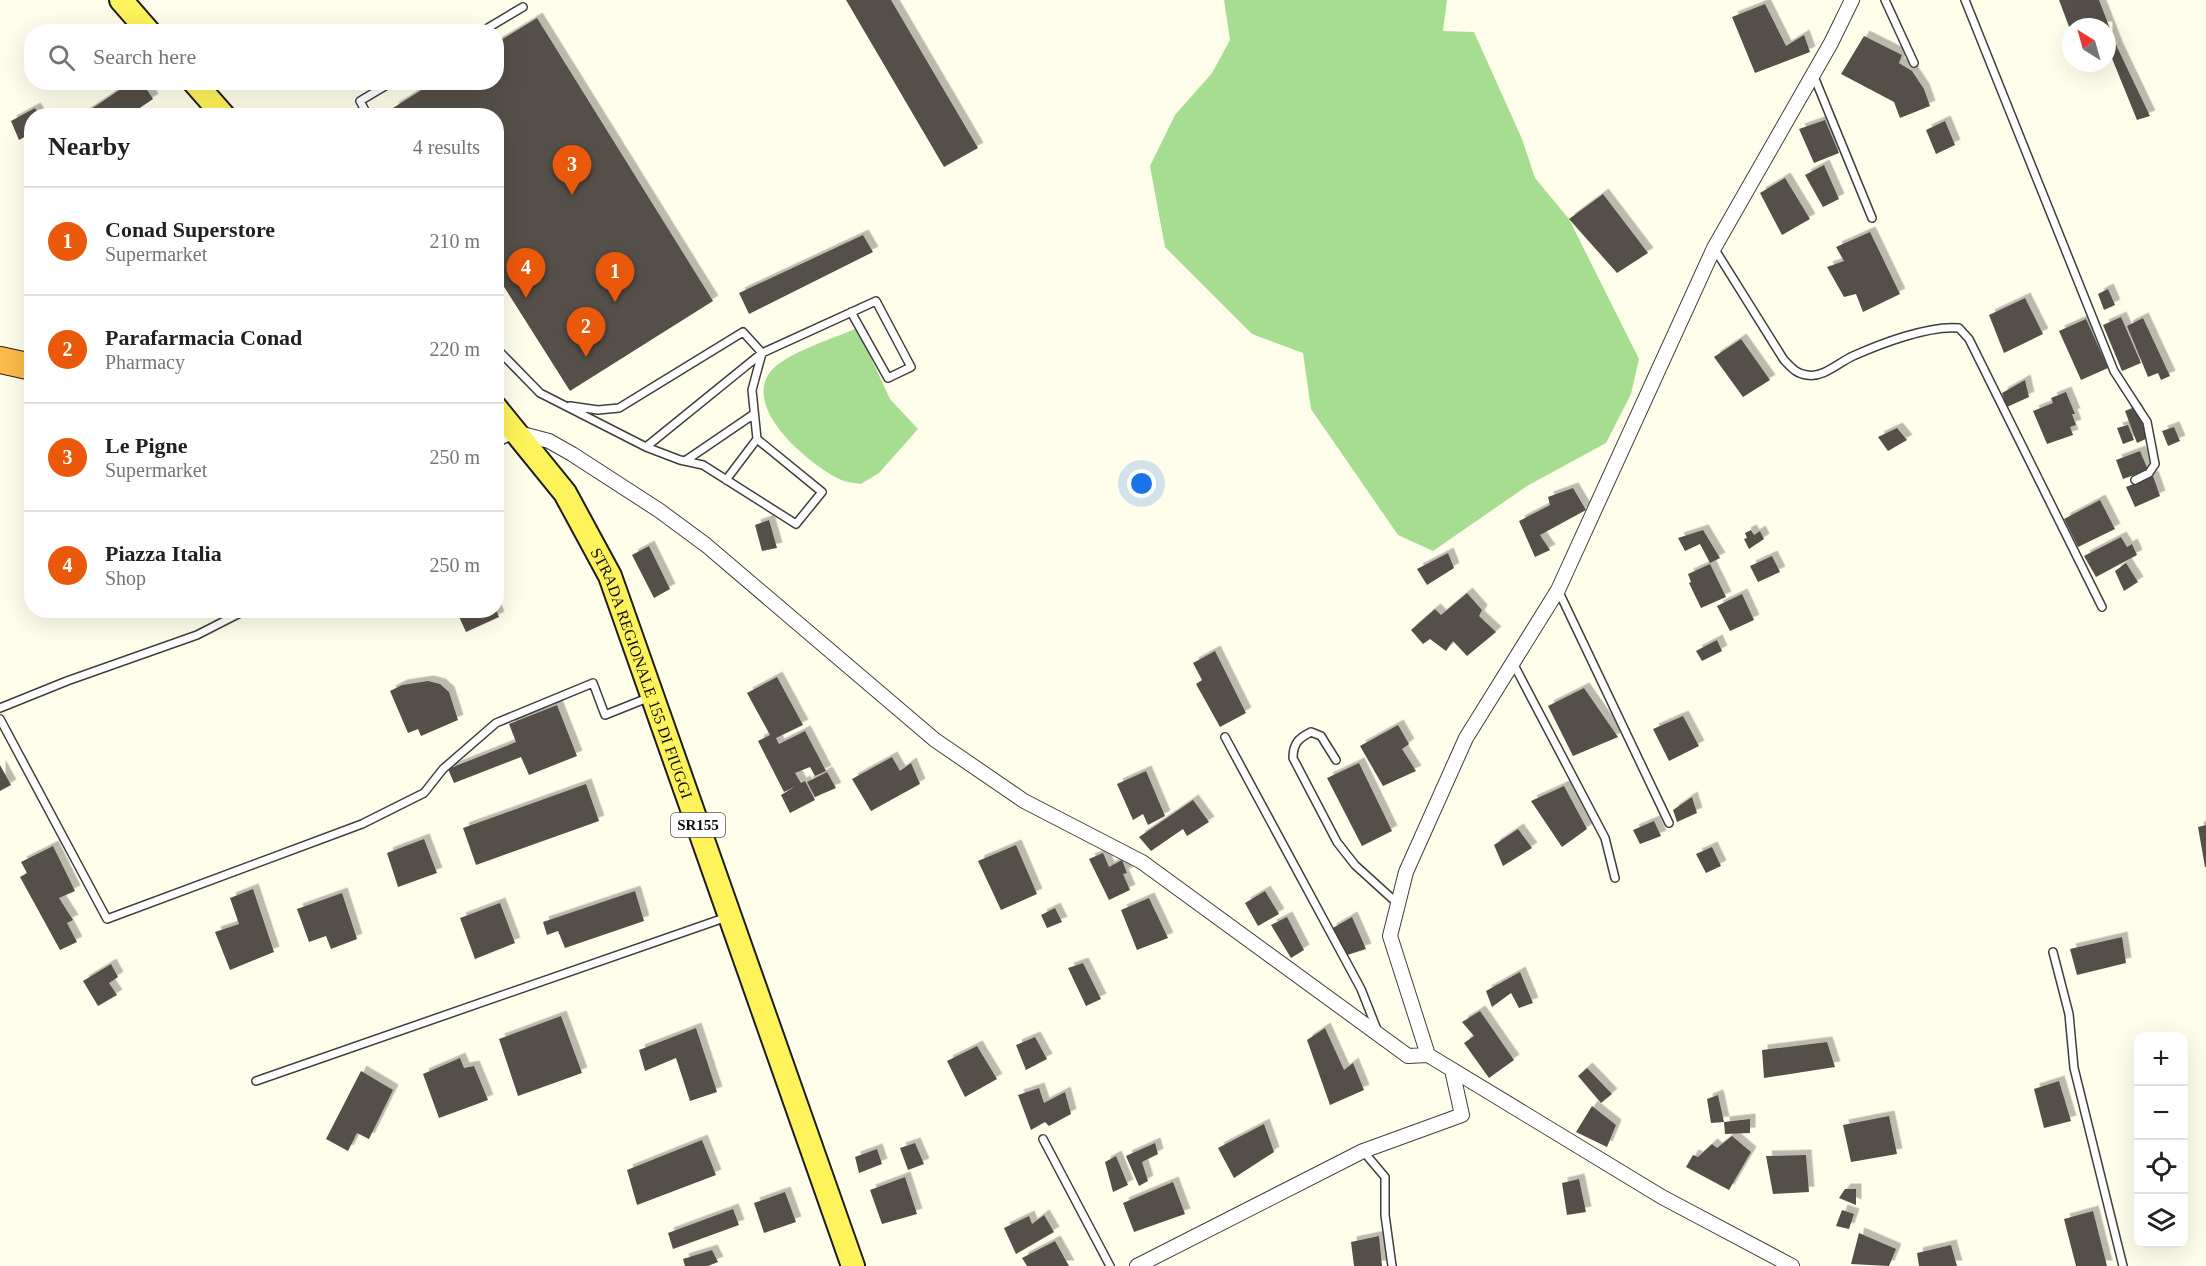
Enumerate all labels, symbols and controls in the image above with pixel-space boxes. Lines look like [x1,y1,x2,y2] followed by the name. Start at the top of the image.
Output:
[2062,18,2116,72] north arrow
[24,24,504,90] search box
[45,41,78,74] icon: search
[93,44,196,69] text: Search here
[48,132,130,161] text: Nearby
[413,136,480,158] text: 4 results
[552,146,592,195] pin: 3
[105,217,275,242] text: Conad Superstore
[63,230,73,252] text: 1
[429,230,480,252] text: 210 m
[105,243,207,265] text: Supermarket
[506,248,546,298] pin: 4
[596,252,634,302] pin: 1
[566,308,606,357] pin: 2
[105,325,302,350] text: Parafarmacia Conad
[63,338,73,360] text: 2
[429,338,480,360] text: 220 m
[105,351,185,373] text: Pharmacy
[105,433,188,458] text: Le Pigne
[63,446,73,468] text: 3
[429,446,480,468] text: 250 m
[105,459,207,481] text: Supermarket
[1127,469,1156,498] your location
[105,541,222,566] text: Piazza Italia
[588,545,696,801] street label: STRADA REGIONALE 155 DI FIUGGI
[63,554,73,576] text: 4
[429,554,480,576] text: 250 m
[105,567,146,589] text: Shop
[671,813,725,837] road number: SR155
[2134,1032,2188,1248] map controls
[2134,1032,2188,1086] button: +
[2134,1086,2188,1140] button: −
[2134,1140,2188,1194] button: locate
[2134,1194,2188,1248] button: layers

